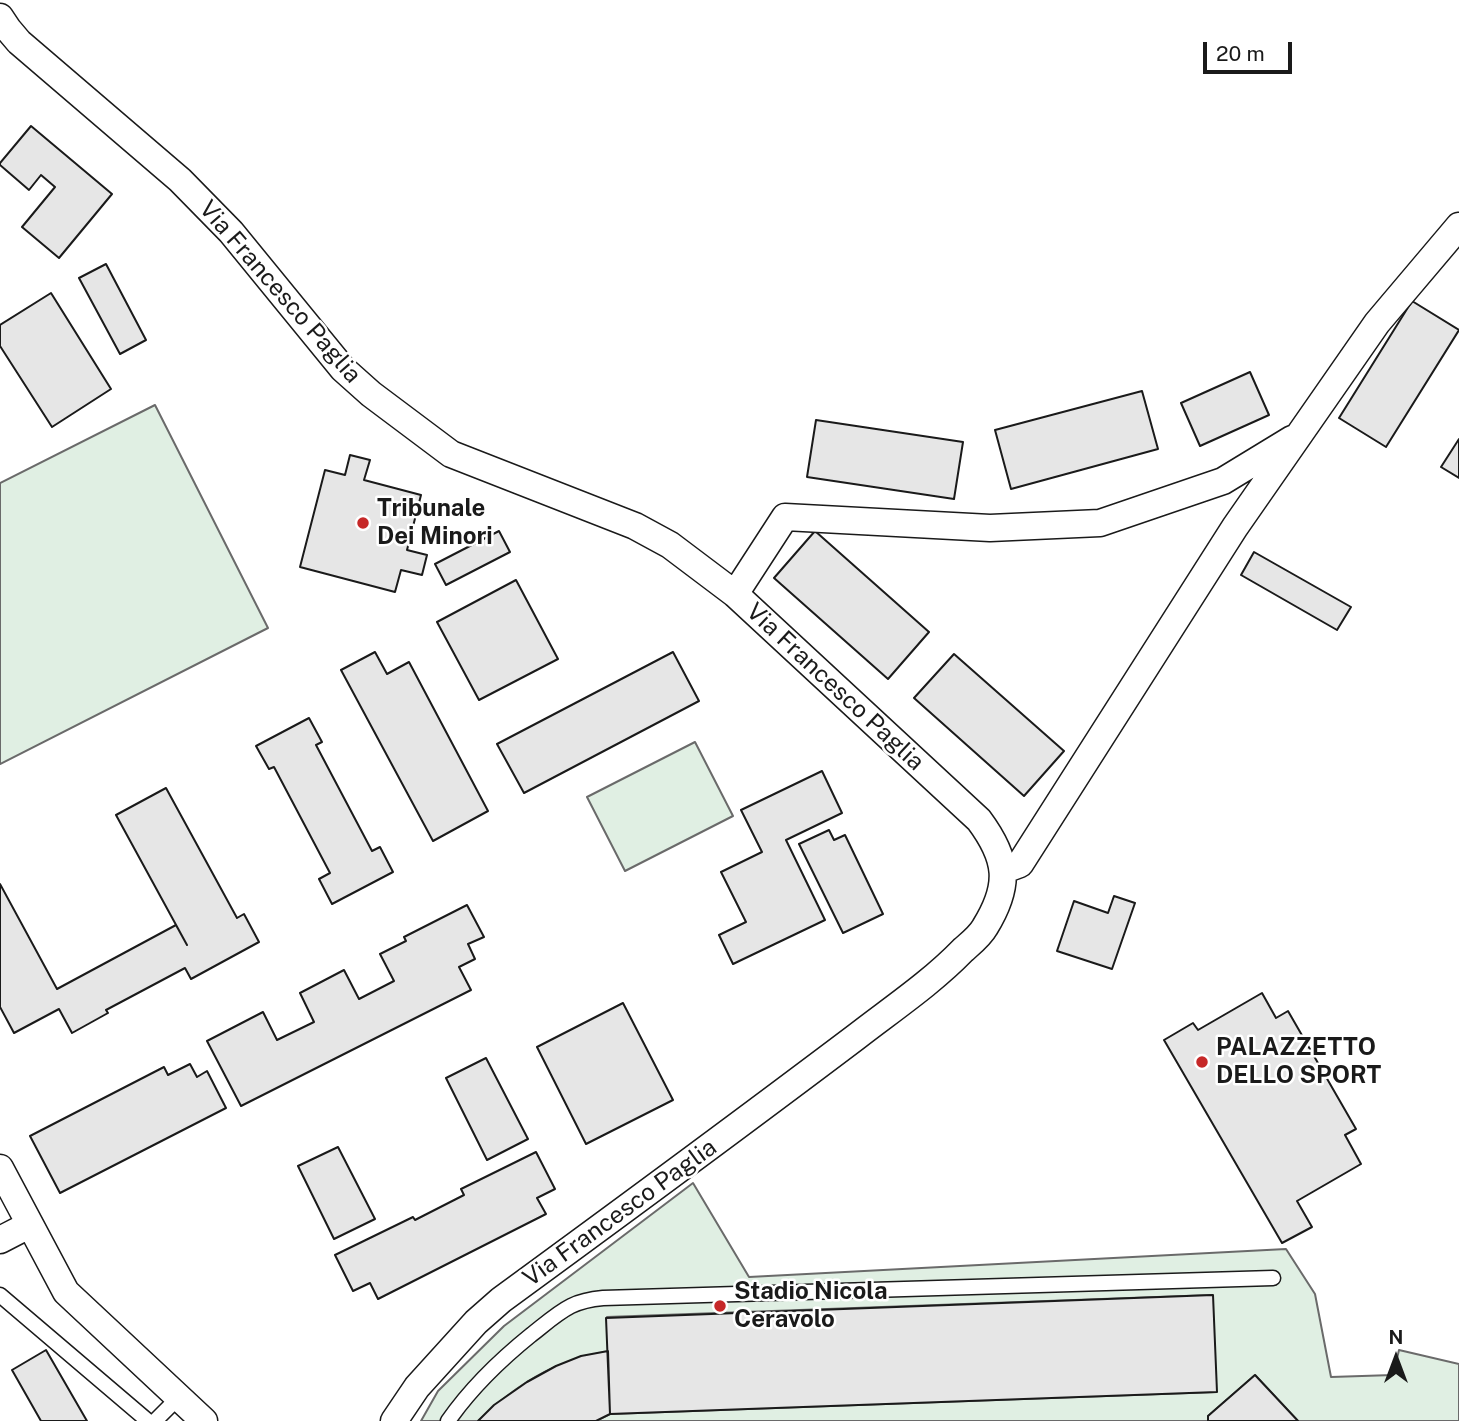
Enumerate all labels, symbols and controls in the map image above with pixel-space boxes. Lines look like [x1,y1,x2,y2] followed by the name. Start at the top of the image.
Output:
[1207,28,1296,72] scale bar
[1216,41,1265,66] text: 20 m
[193,195,367,389] street label: Via Francesco Paglia
[377,495,493,551] place label: Tribunale Dei Minori
[355,515,371,531] marker: Tribunale Dei Minori
[740,597,930,777] street label: Via Francesco Paglia
[1216,1034,1381,1090] place label: PALAZZETTO DELLO SPORT
[1194,1054,1210,1070] marker: PALAZZETTO DELLO SPORT
[518,1133,722,1293] street label: Via Francesco Paglia
[734,1278,888,1334] place label: Stadio Nicola Ceravolo
[712,1298,728,1314] marker: Stadio Nicola Ceravolo
[1361,1323,1431,1393] north arrow
[1389,1326,1403,1348] text: N

